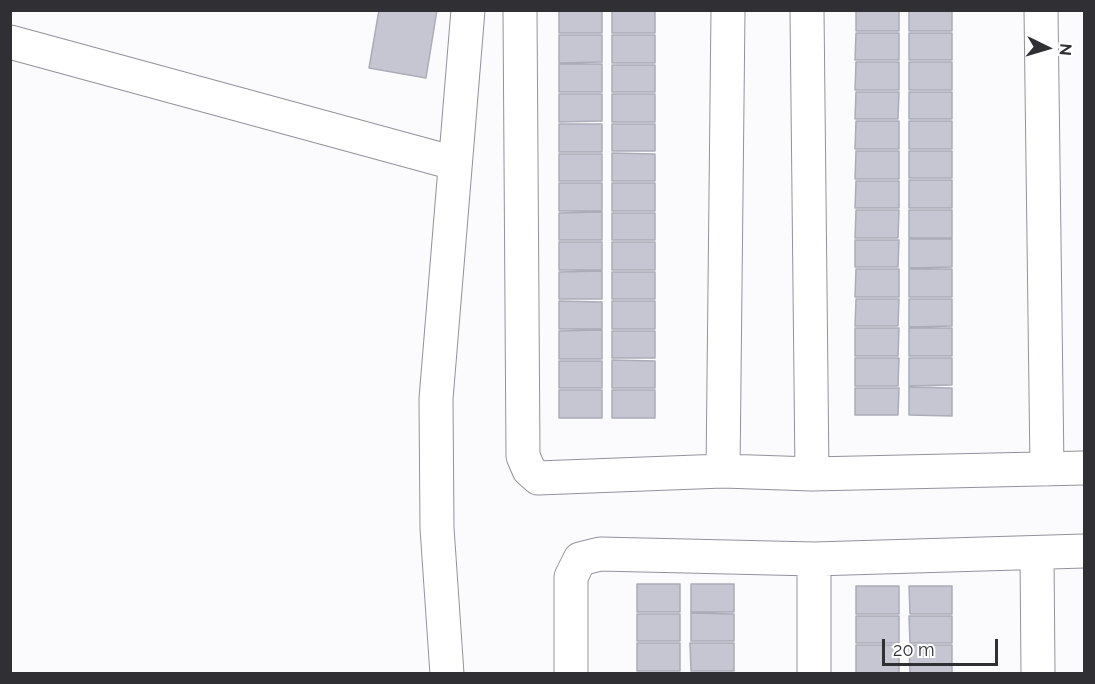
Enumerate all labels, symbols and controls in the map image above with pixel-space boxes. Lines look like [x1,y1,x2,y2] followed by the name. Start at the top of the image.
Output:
[1017,18,1077,78] north arrow
[1055,43,1075,57] text: N
[885,627,1000,665] scale bar
[893,639,935,660] text: 20 m

